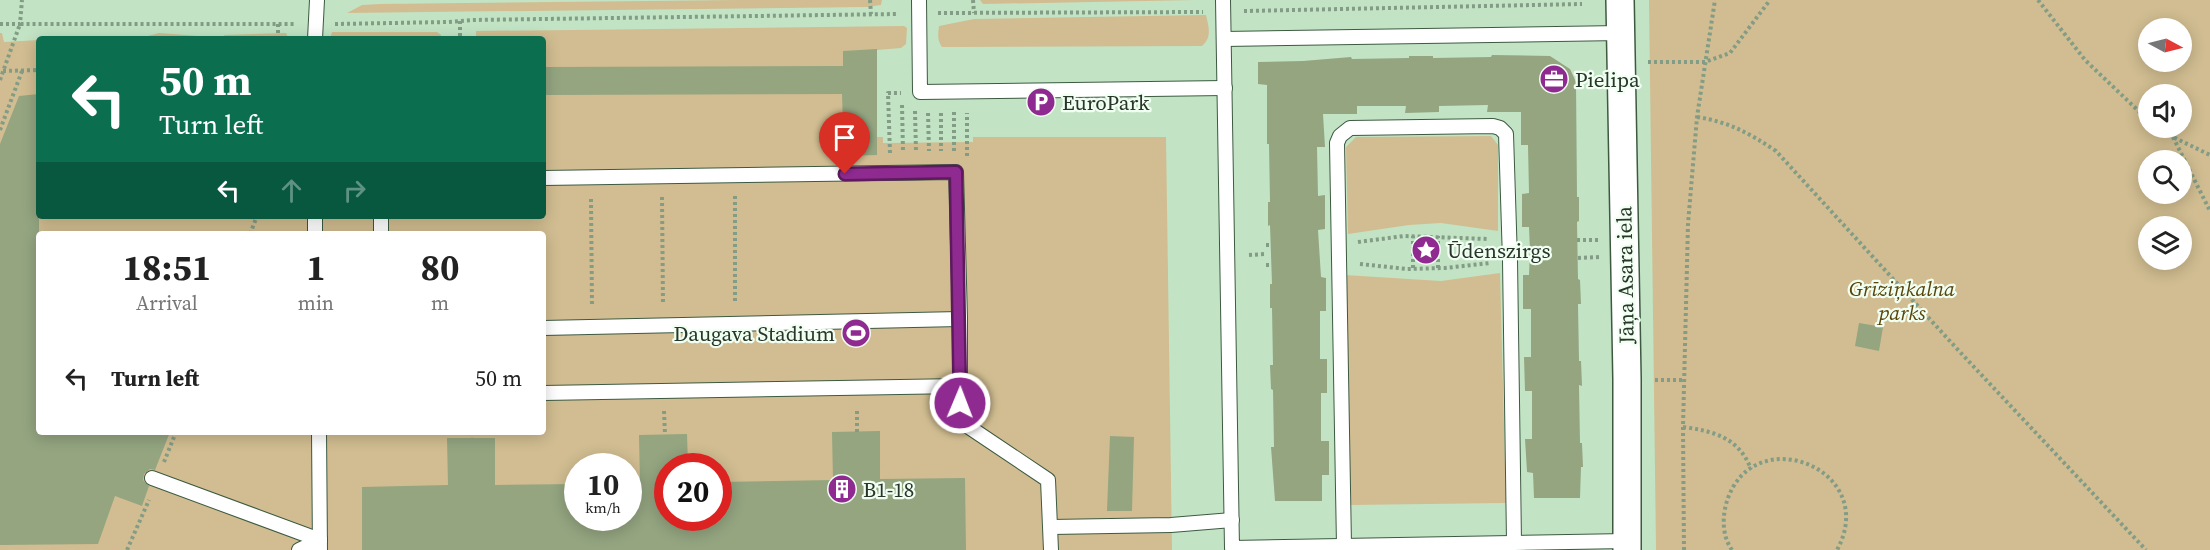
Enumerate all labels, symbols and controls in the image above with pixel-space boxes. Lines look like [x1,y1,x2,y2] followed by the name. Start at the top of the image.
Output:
[2138,18,2192,72] north arrow
[2138,18,2192,270] map controls
[159,51,252,109] text: 50 m
[60,60,138,138] icon: left
[1538,63,1570,95] office icon: Pielipa
[1575,65,1640,94] place label: Pielipa
[2138,84,2192,138] button: sound
[1025,86,1057,118] parking icon: EuroPark
[1062,88,1150,117] place label: EuroPark
[159,106,263,143] text: Turn left
[819,112,870,174] pin
[828,121,861,154] icon: arrive
[2138,150,2192,204] button: search
[212,174,245,207] icon: left
[275,174,308,207] icon: ahead
[338,174,371,207] icon: right
[1609,206,1641,345] street label: Jāņa Asara iela
[2138,216,2192,270] button: layers
[1410,234,1442,266] place icon: Ūdenszirgs
[1447,236,1551,265] place label: Ūdenszirgs
[123,243,211,292] text: 18:51
[306,243,326,292] text: 1
[420,243,460,292] text: 80
[1849,274,1955,327] park label: Grīziņkalna parks
[136,289,198,317] text: Arrival
[298,289,334,317] text: min
[431,289,449,317] text: m
[840,317,872,349] sports icon: Daugava Stadium
[673,319,835,348] place label: Daugava Stadium
[60,362,93,395] icon: left
[111,363,199,393] text: Turn left
[475,363,522,393] text: 50 m
[928,371,992,435] position arrow
[654,453,732,531] speed limit sign: 20
[587,464,619,505] text: 10
[826,473,858,505] building icon: B1-18
[863,475,914,504] place label: B1-18
[585,497,621,518] text: km/h

